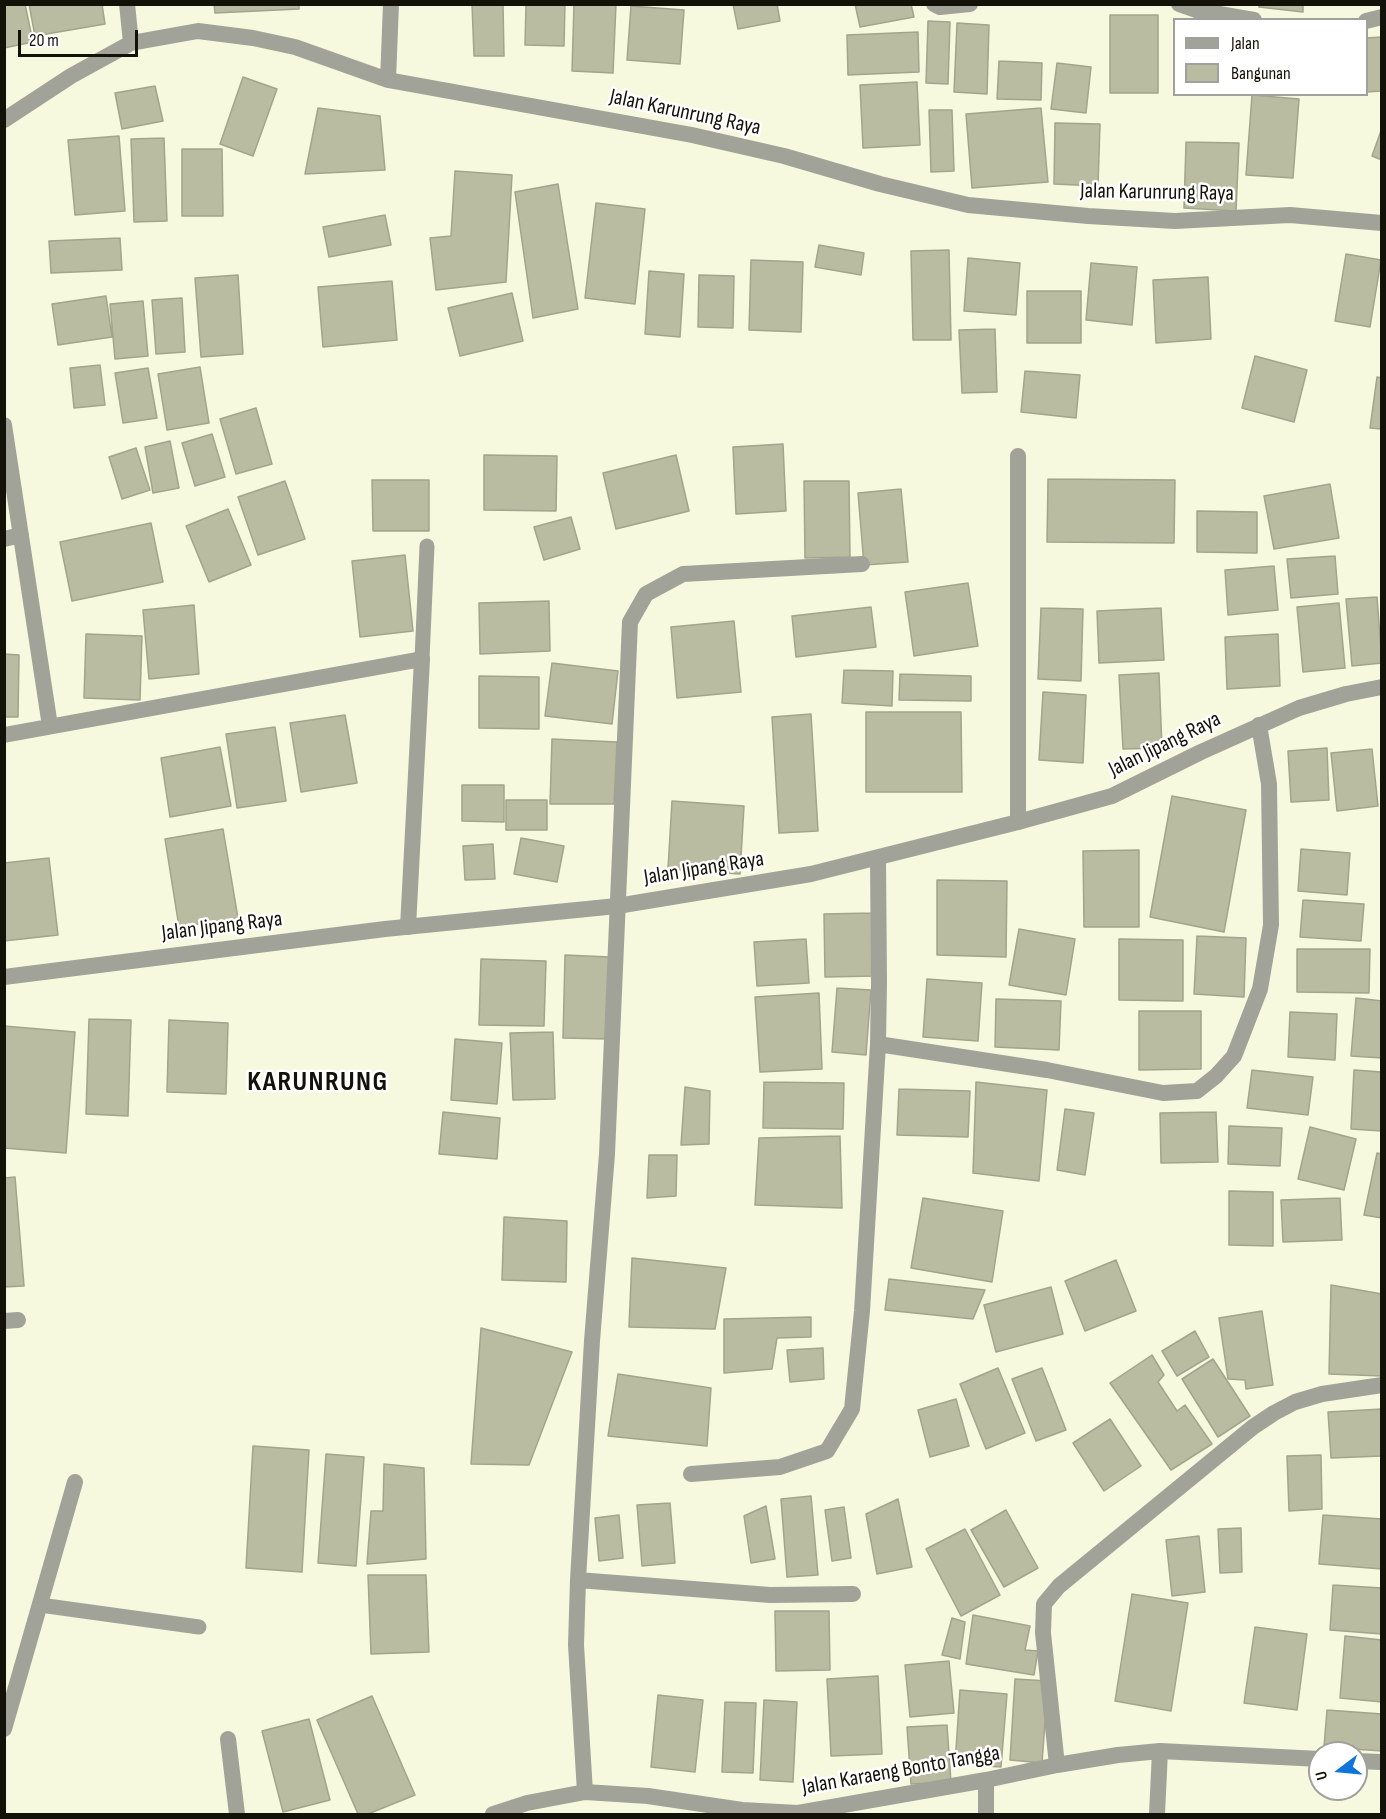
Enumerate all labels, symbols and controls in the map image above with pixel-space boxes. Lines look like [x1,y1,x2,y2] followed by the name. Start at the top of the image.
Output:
[21,18,141,56] scale bar
[1173,18,1368,96] legend
[29,30,59,51] text: 20 m
[1231,33,1260,54] text: Jalan
[1231,63,1291,84] text: Bangunan
[607,84,763,142] street label: Jalan Karunrung Raya
[1080,178,1234,208] street label: Jalan Karunrung Raya
[1105,707,1225,783] street label: Jalan Jipang Raya
[642,846,766,892] street label: Jalan Jipang Raya
[160,907,284,947] street label: Jalan Jipang Raya
[247,1066,389,1100] district label: KARUNRUNG
[800,1741,1002,1801] street label: Jalan Karaeng Bonto Tangga
[1308,1741,1368,1801] north arrow
[1312,1769,1332,1782] text: U

